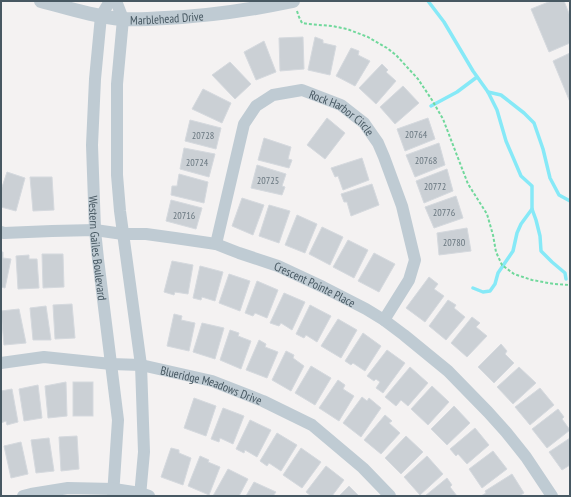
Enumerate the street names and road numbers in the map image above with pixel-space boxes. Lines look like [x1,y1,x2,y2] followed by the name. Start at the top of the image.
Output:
[130,8,204,27] street label: Marblehead Drive
[307,86,378,138] street label: Rock Harbor Circle
[86,195,111,301] street label: Western Gailes Boulevard
[272,258,358,310] street label: Crescent Pointe Place
[159,362,264,407] street label: Blueridge Meadows Drive

